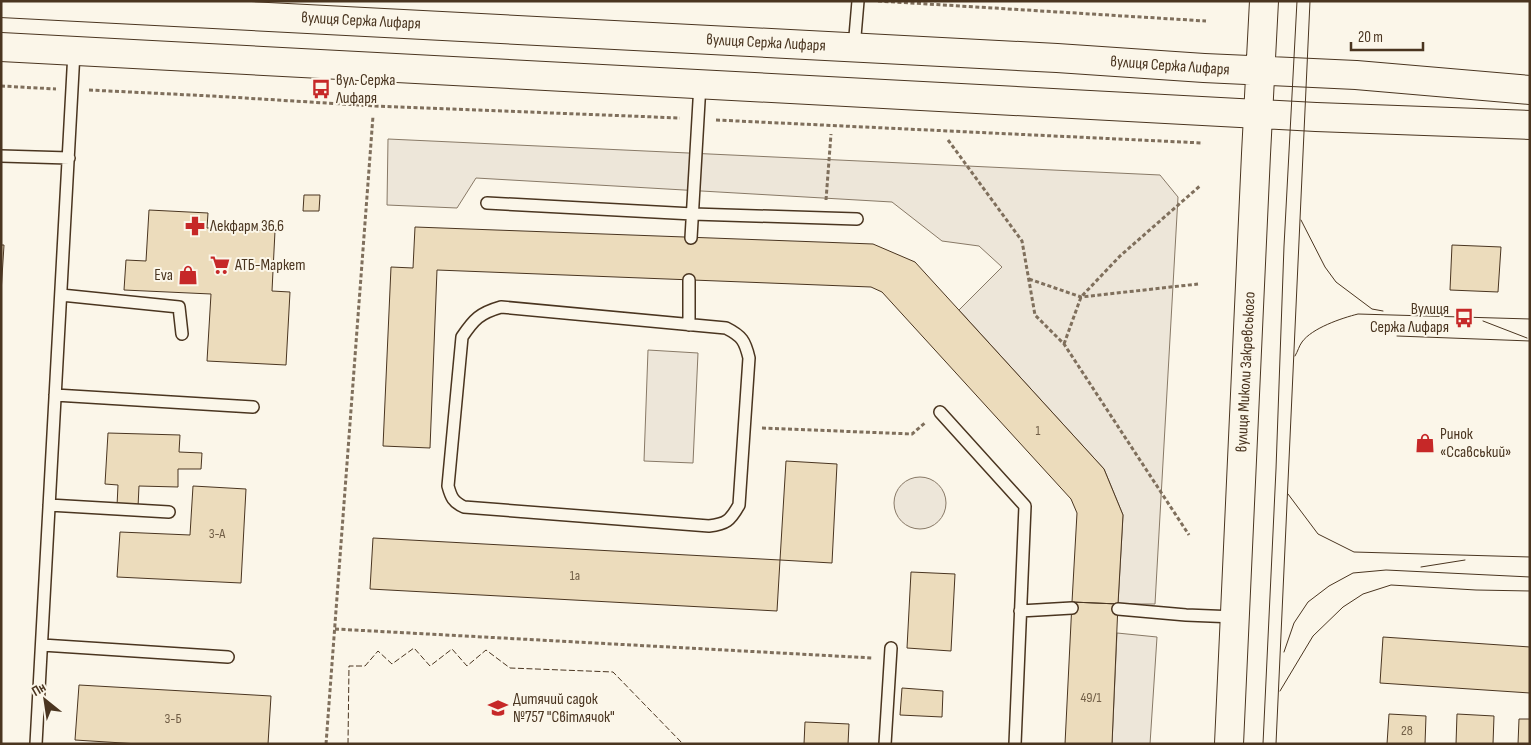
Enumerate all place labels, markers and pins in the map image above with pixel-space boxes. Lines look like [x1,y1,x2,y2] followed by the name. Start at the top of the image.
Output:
[335,71,395,108] place label: вул. Сержа Лифаря
[310,78,332,100] bus stop icon: вул. Сержа Лифаря
[184,215,206,237] pharmacy icon: Лекфарм 36.6
[209,217,284,236] place label: Лекфарм 36.6
[209,254,231,276] supermarket icon: АТБ-Маркет
[234,256,305,275] place label: АТБ-Маркет
[177,264,199,286] shop icon: Eva
[154,266,173,285] place label: Eva
[1370,300,1449,337] place label: Вулиця Сержа Лифаря
[1453,307,1475,329] bus stop icon: Вулиця Сержа Лифаря
[1440,425,1511,462] place label: Ринок «Ссавський»
[1414,432,1436,454] shop icon: Ринок «Ссавський»
[513,690,615,727] place label: Дитячий садок №757 "Світлячок"
[487,697,509,719] school or university icon: Дитячий садок №757 "Світлячок"

